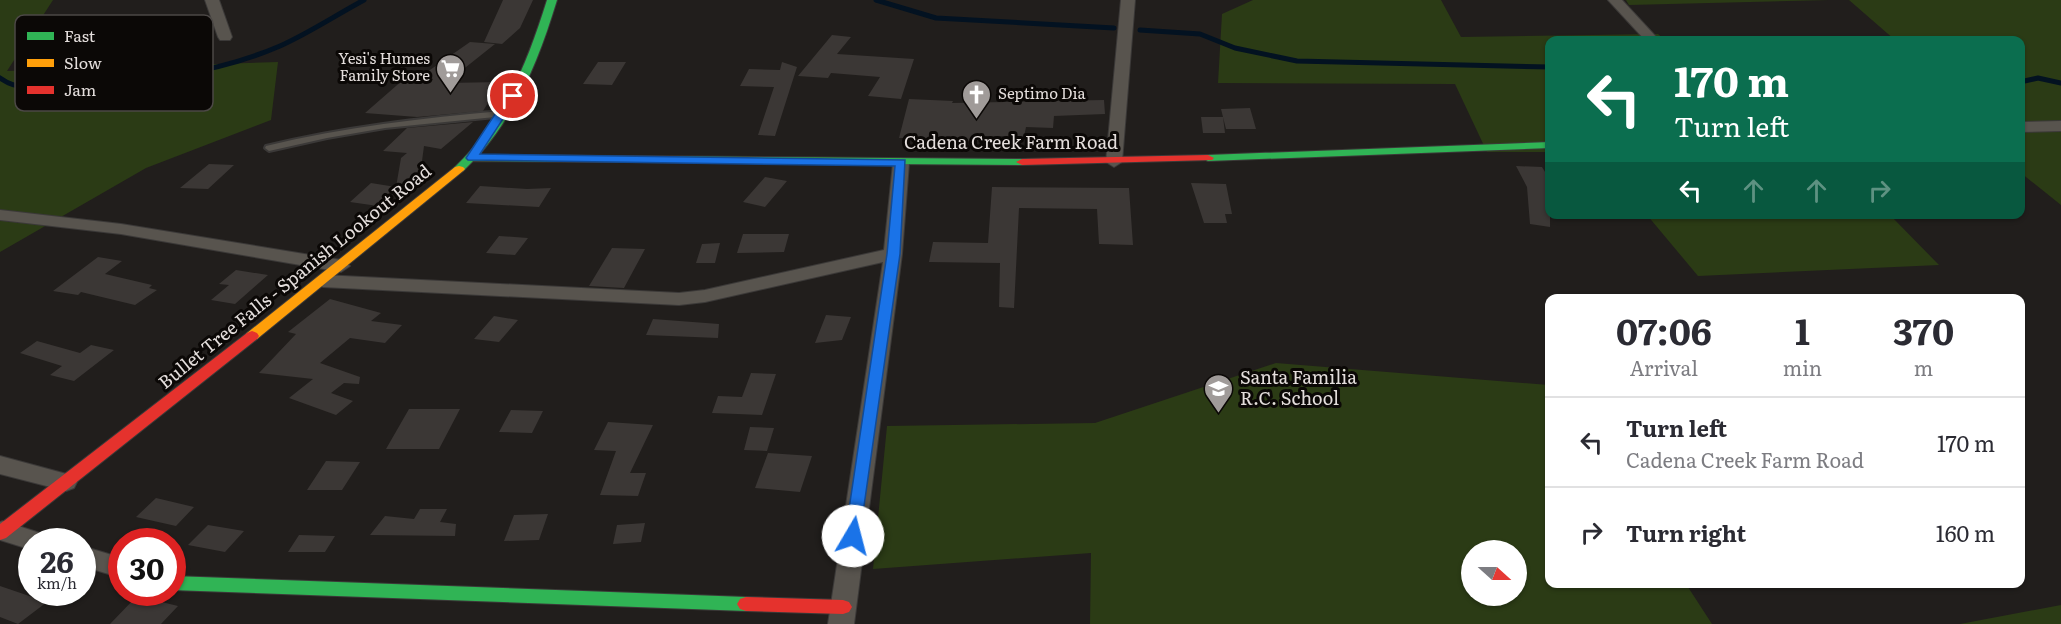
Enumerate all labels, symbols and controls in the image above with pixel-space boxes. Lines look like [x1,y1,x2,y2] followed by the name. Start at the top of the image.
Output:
[15,15,213,111] legend
[64,23,96,47] text: Fast
[338,46,430,86] place label: Yesi's Humes Family Store
[1674,48,1789,110] text: 170 m
[64,50,102,74] text: Slow
[435,52,467,94] supermarket icon: Yesi's Humes Family Store
[1575,60,1653,138] icon: left
[487,70,538,121] pin
[64,77,97,101] text: Jam
[961,78,993,120] church icon: Septimo Dia
[496,79,529,112] icon: arrive
[998,81,1086,104] place label: Septimo Dia
[1674,105,1789,145] text: Turn left
[904,128,1118,155] street label: Cadena Creek Farm Road
[152,157,436,395] street label: Bullet Tree Falls - Spanish Lookout Road
[1674,174,1707,207] icon: left
[1737,174,1770,207] icon: ahead
[1800,174,1833,207] icon: ahead
[1863,174,1896,207] icon: right
[1616,303,1712,356] text: 07:06
[1795,303,1810,356] text: 1
[1893,303,1954,356] text: 370
[1630,352,1698,382] text: Arrival
[1783,352,1822,382] text: min
[1914,352,1933,382] text: m
[1240,363,1357,411] place label: Santa Familia R.C. School
[1203,372,1235,414] school or university icon: Santa Familia R.C. School
[1626,411,1727,444] text: Turn left
[1575,426,1608,459] icon: left
[1937,426,1995,459] text: 170 m
[1626,444,1864,474] text: Cadena Creek Farm Road
[821,504,885,568] position arrow
[1575,516,1608,549] icon: right
[1626,516,1746,549] text: Turn right
[1936,516,1995,549] text: 160 m
[108,528,186,606] speed limit sign: 30
[40,538,74,582] text: 26
[1461,540,1527,606] north arrow
[1461,540,1527,606] map controls
[37,571,77,594] text: km/h

